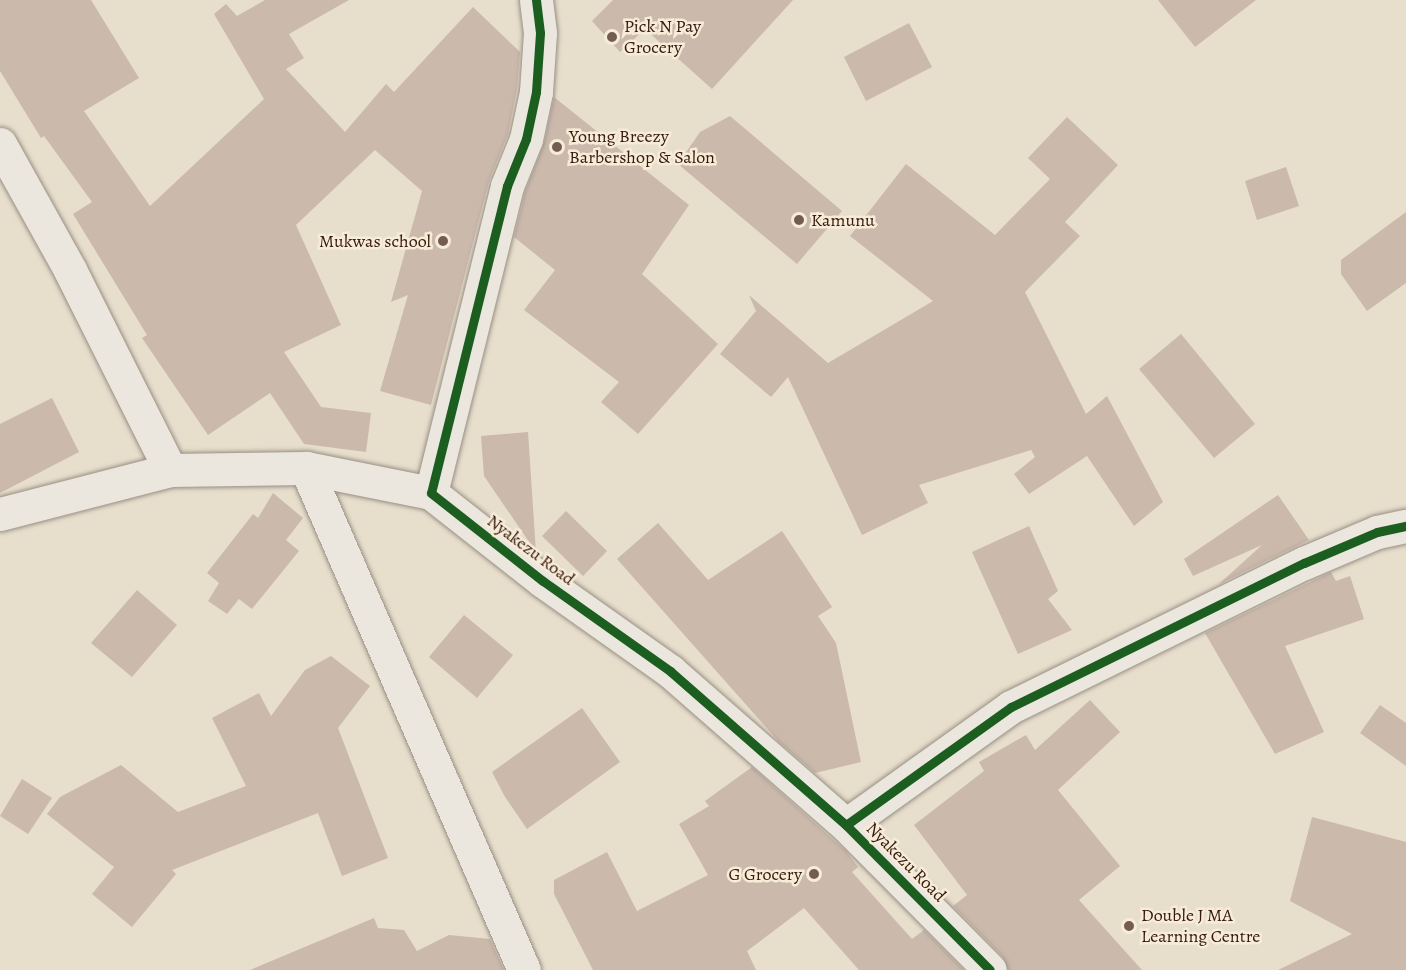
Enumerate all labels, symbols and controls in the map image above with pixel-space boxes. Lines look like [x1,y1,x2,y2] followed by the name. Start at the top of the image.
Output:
[624,16,701,58] place label: Pick N Pay Grocery
[605,30,619,44] marker: Pick N Pay Grocery
[569,126,715,168] place label: Young Breezy Barbershop & Salon
[550,140,564,154] marker: Young Breezy Barbershop & Salon
[811,209,875,231] place label: Kamunu
[792,213,806,227] marker: Kamunu
[319,230,431,252] place label: Mukwas school
[436,234,450,248] marker: Mukwas school
[483,510,579,590] street label: Nyakezu Road
[862,818,950,906] street label: Nyakezu Road
[728,863,802,885] place label: G Grocery
[807,867,821,881] marker: G Grocery
[1141,905,1260,948] place label: Double J MA Learning Centre
[1122,919,1136,933] marker: Double J MA Learning Centre

